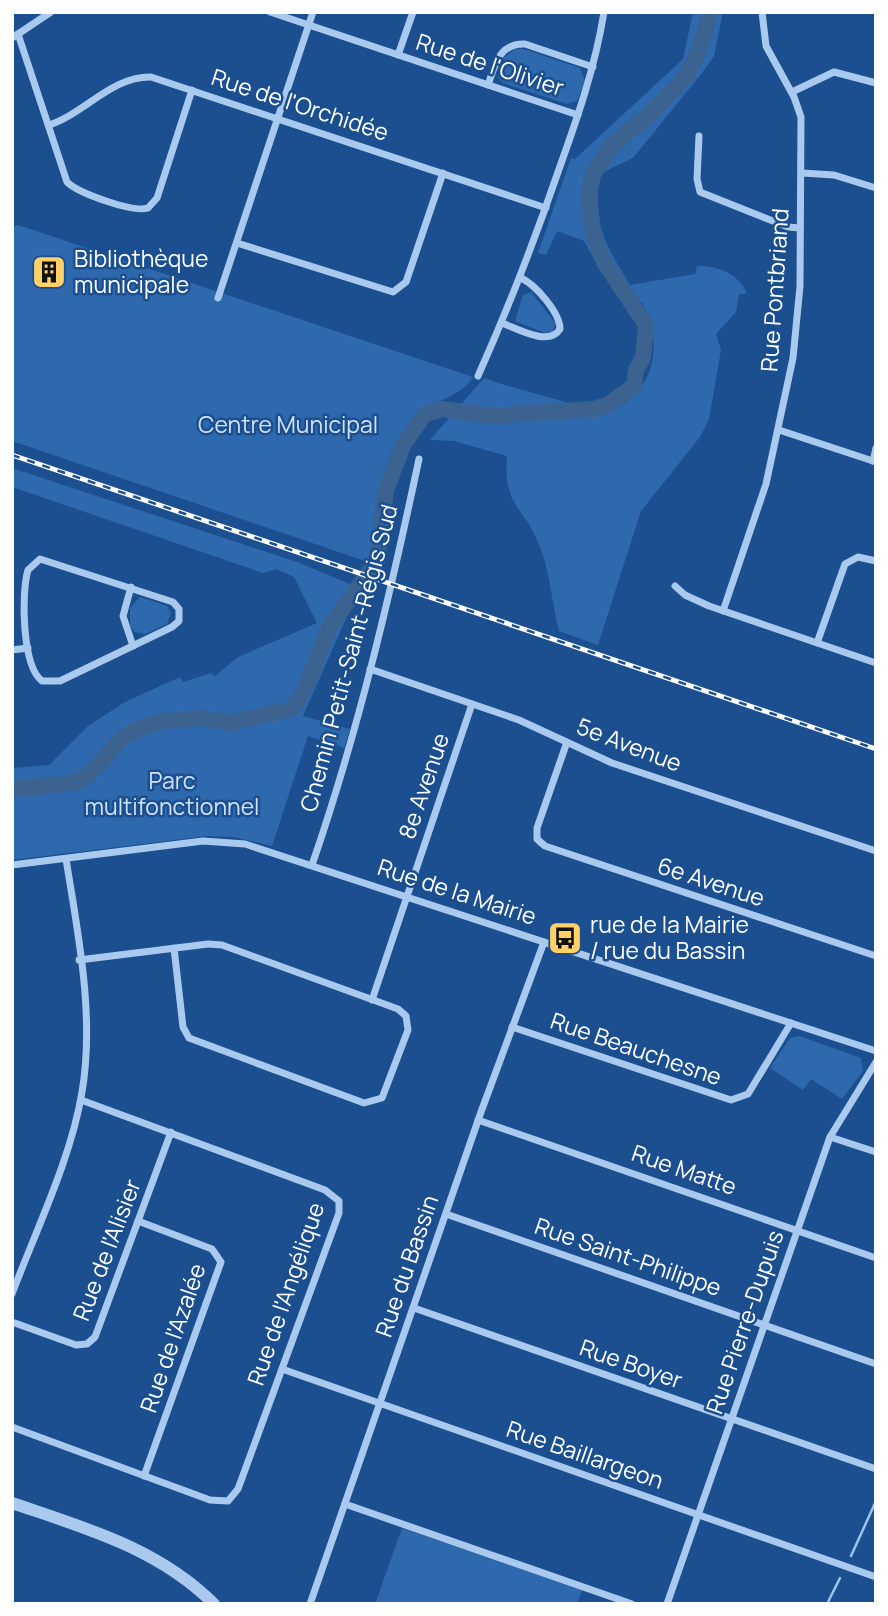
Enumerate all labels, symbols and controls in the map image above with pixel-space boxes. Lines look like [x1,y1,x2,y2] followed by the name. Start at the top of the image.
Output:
[412,25,568,103] street label: Rue de l'Olivier
[208,60,393,148] street label: Rue de l'Orchidée
[752,207,796,373] street label: Rue Pontbriand
[74,242,208,300] place label: Bibliothèque municipale
[30,253,68,291] building icon: Bibliothèque municipale
[198,408,378,440] park label: Centre Municipal
[292,501,405,815] street label: Chemin Petit-Saint-Régis Sud
[572,709,686,779] street label: 5e Avenue
[390,728,456,843] street label: 8e Avenue
[85,764,259,822] park label: Parc multifonctionnel
[654,849,769,913] street label: 6e Avenue
[374,850,541,932] street label: Rue de la Mairie
[590,908,749,966] place label: rue de la Mairie / rue du Bassin
[546,919,584,957] bus stop icon: rue de la Mairie / rue du Bassin
[547,1004,726,1092] street label: Rue Beauchesne
[628,1136,741,1202] street label: Rue Matte
[64,1174,148,1325] street label: Rue de l'Alisier
[367,1190,445,1341] street label: Rue du Bassin
[239,1198,331,1389] street label: Rue de l'Angélique
[531,1209,726,1303] street label: Rue Saint-Philippe
[698,1226,790,1418] street label: Rue Pierre-Dupuis
[132,1259,213,1417] street label: Rue de l'Azalée
[576,1331,687,1396] street label: Rue Boyer
[503,1412,668,1496] street label: Rue Baillargeon

